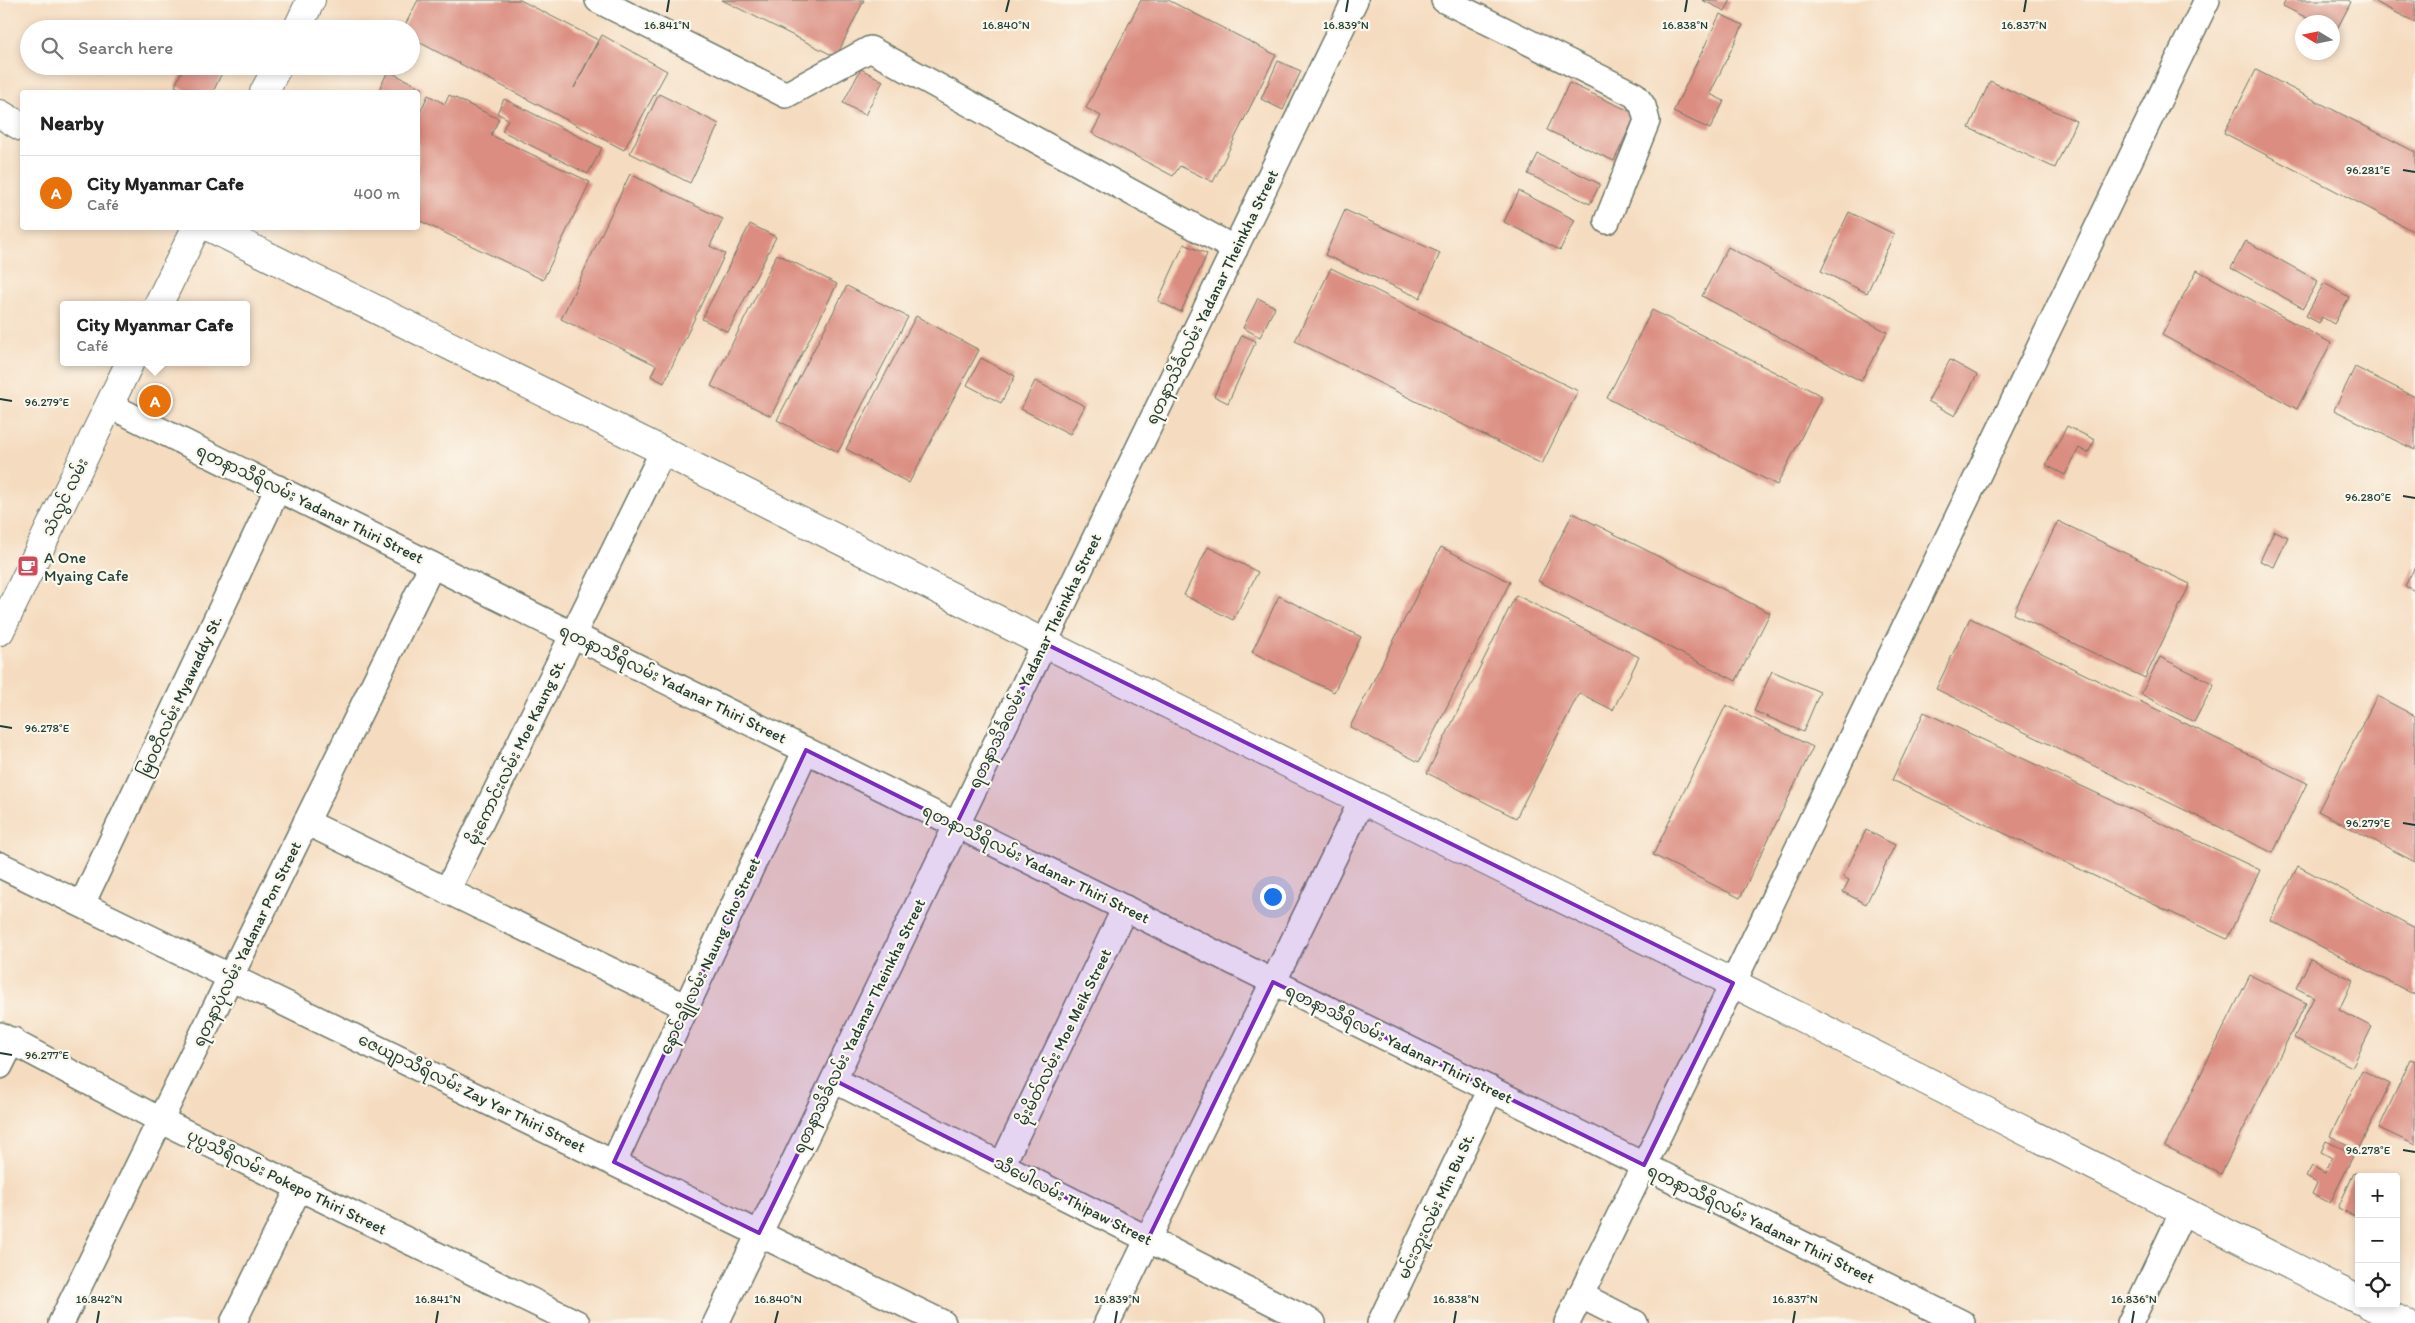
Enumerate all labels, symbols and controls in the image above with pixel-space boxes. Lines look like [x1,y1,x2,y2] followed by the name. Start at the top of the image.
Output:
[2295,15,2340,60] north arrow
[644,18,690,32] text: 16.841°N
[982,18,1030,32] text: 16.840°N
[1323,18,1369,32] text: 16.839°N
[1662,18,1708,32] text: 16.838°N
[2001,18,2047,32] text: 16.837°N
[20,20,420,75] search box
[38,34,66,62] icon: search
[78,36,173,59] text: Search here
[40,110,104,135] text: Nearby
[2346,163,2390,177] text: 96.281°E
[1140,166,1286,429] street label: ရတနာသိင်္ခလမ်း Yadanar Theinkha Street
[87,172,244,195] text: City Myanmar Cafe
[51,184,61,203] text: A
[354,184,400,203] text: 400 m
[87,195,119,214] text: Café
[60,301,250,366] popup
[77,313,233,336] text: City Myanmar Cafe
[77,336,108,355] text: Café
[139,382,171,420] pin: A
[25,395,70,409] text: 96.279°E
[192,439,428,571] street label: ရတနာသီရိလမ်း Yadanar Thiri Street
[36,454,96,541] street label: သံလွင် လမ်း
[2345,490,2391,504] text: 96.280°E
[963,530,1109,793] street label: ရတနာသိင်္ခလမ်း Yadanar Theinkha Street
[44,548,129,585] place label: A One Myaing Cafe
[16,554,40,578] cafe icon: A One Myaing Cafe
[132,611,229,781] street label: မြဝတီလမ်း Myawaddy St.
[555,619,791,751] street label: ရတနာသီရိလမ်း Yadanar Thiri Street
[461,655,574,850] street label: မိုးကောင်းလမ်း Moe Kaung St.
[25,721,70,735] text: 96.278°E
[918,799,1154,931] street label: ရတနာသီရိလမ်း Yadanar Thiri Street
[2346,816,2391,830] text: 96.279°E
[187,837,310,1052] street label: ရတနာပုံလမ်း Yadanar Pon Street
[654,854,768,1059] street label: နောင်ချိုလမ်း Naung Cho Street
[1260,884,1286,910] your location
[787,895,933,1158] street label: ရတနာသိင်္ခလမ်း Yadanar Theinkha Street
[1011,945,1120,1131] street label: မိုးမိတ်လမ်း Moe Meik Street
[1281,979,1517,1111] street label: ရတနာသီရိလမ်း Yadanar Thiri Street
[353,1028,590,1160] street label: ဇေယျာသီရိလမ်း Zay Yar Thiri Street
[25,1048,69,1062] text: 96.277°E
[182,1124,391,1243] street label: ပုပ္ပသီရိလမ်း Pokepo Thiri Street
[1392,1129,1483,1284] street label: မင်းဘူးလမ်း Min Bu St.
[2346,1143,2391,1157] text: 96.278°E
[991,1151,1156,1249] street label: သီပေါလမ်း Thipaw Street
[1643,1159,1879,1291] street label: ရတနာသီရိလမ်း Yadanar Thiri Street
[2355,1173,2400,1308] map controls
[2355,1173,2400,1218] button: +
[2355,1218,2400,1263] button: −
[2355,1263,2400,1308] button: locate
[76,1292,122,1306] text: 16.842°N
[415,1292,461,1306] text: 16.841°N
[754,1292,802,1306] text: 16.840°N
[1094,1292,1140,1306] text: 16.839°N
[1433,1292,1479,1306] text: 16.838°N
[1772,1292,1818,1306] text: 16.837°N
[2111,1292,2157,1306] text: 16.836°N

